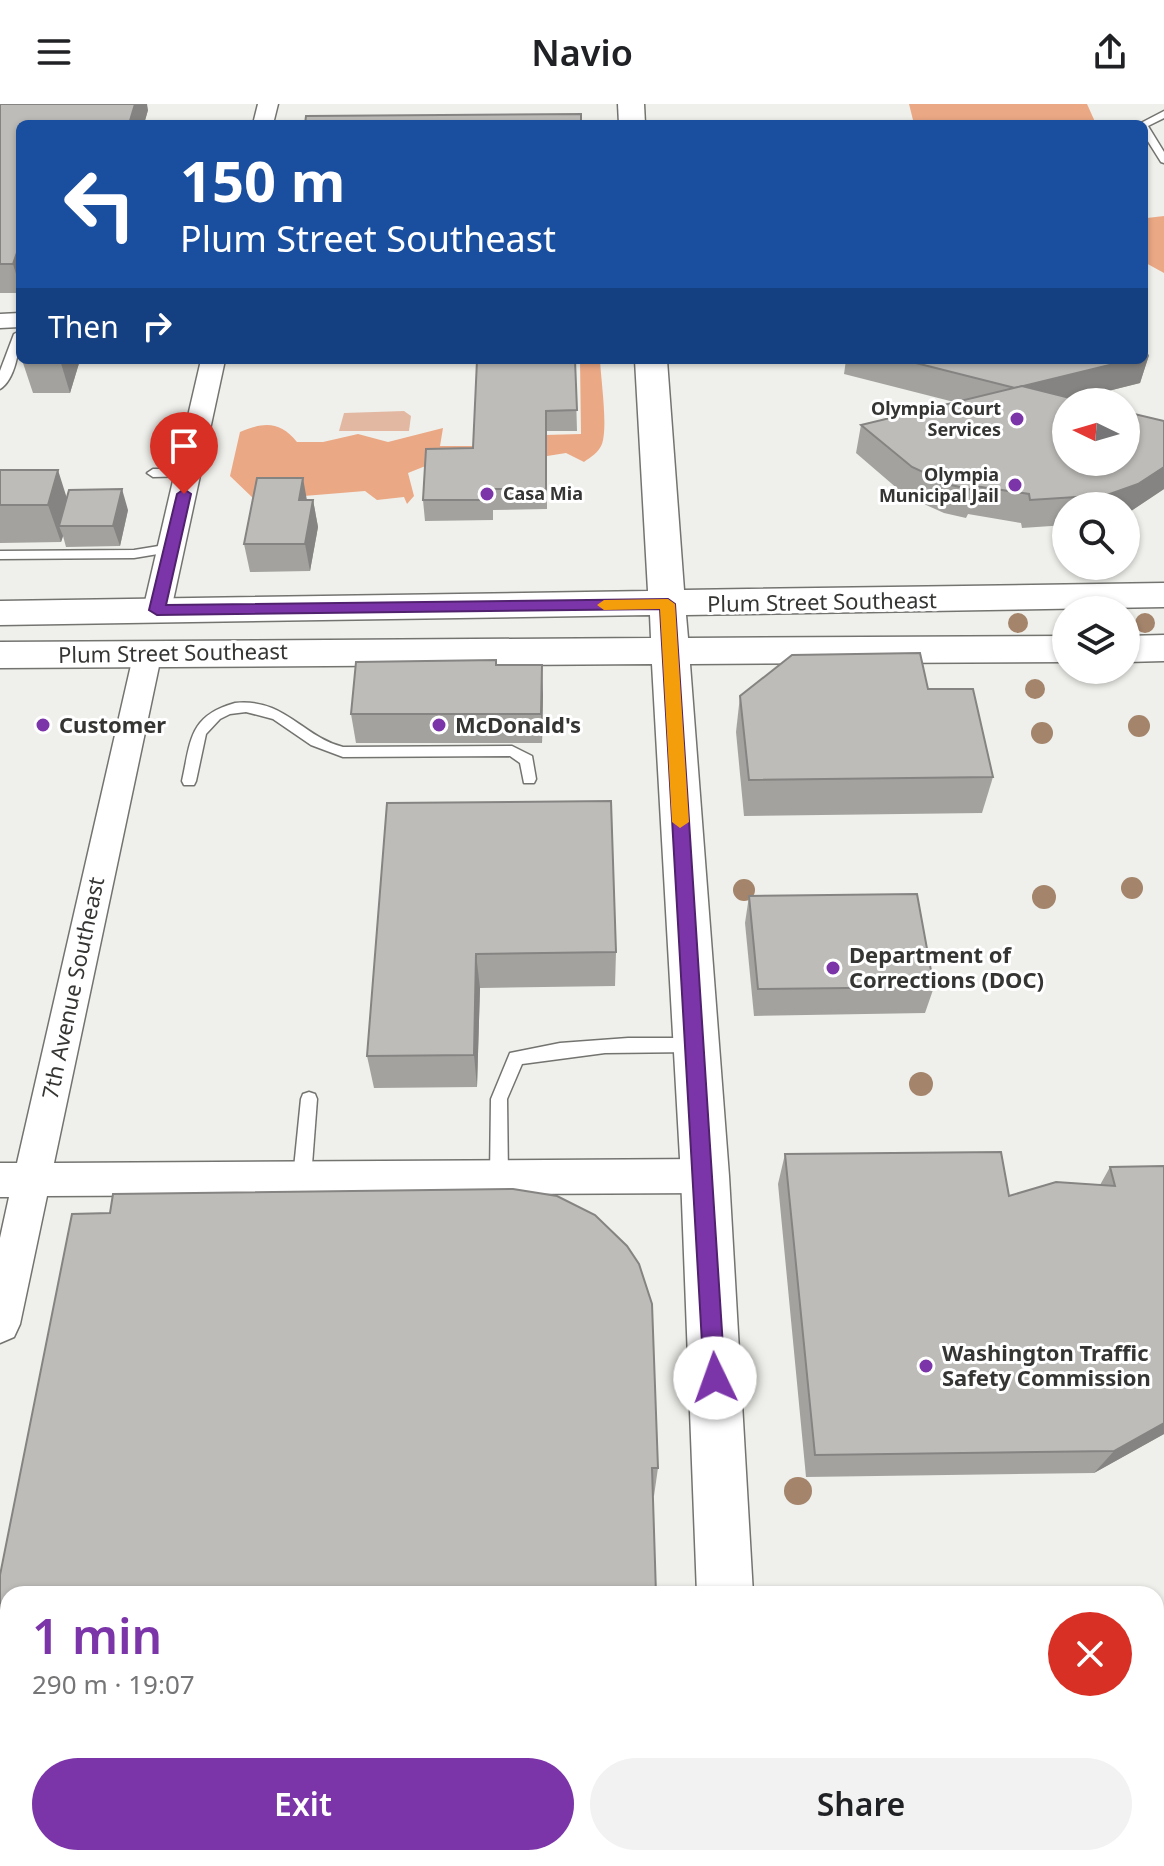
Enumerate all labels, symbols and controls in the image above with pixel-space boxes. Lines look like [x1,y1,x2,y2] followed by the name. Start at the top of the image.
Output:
[531,28,633,77] text: Navio
[32,30,76,74] icon: menu
[1088,30,1132,74] icon: share
[180,142,345,218] text: 150 m
[48,152,152,256] icon: left
[180,214,556,263] text: Plum Street Southeast
[135,304,179,348] icon: right
[48,306,119,347] text: Then
[1052,388,1140,476] north arrow
[1052,388,1140,684] map controls
[871,396,1001,441] place label: Olympia Court Services
[1008,410,1026,428] marker: Olympia Court Services
[150,412,218,494] pin
[162,424,206,468] icon: arrive
[879,462,999,507] place label: Olympia Municipal Jail
[1006,476,1024,494] marker: Olympia Municipal Jail
[503,481,583,505] place label: Casa Mia
[478,485,496,503] marker: Casa Mia
[1052,492,1140,580] button: search
[707,584,937,618] street label: Plum Street Southeast
[1052,596,1140,684] button: layers
[58,635,288,669] street label: Plum Street Southeast
[59,709,166,739] place label: Customer
[455,709,581,739] place label: McDonald's
[34,716,52,734] marker: Customer
[430,716,448,734] marker: McDonald's
[34,874,110,1102] street label: 7th Avenue Southeast
[849,939,1044,994] place label: Department of Corrections (DOC)
[824,959,842,977] marker: Department of Corrections (DOC)
[673,1336,757,1420] position arrow
[942,1337,1151,1392] place label: Washington Traffic Safety Commission
[917,1357,935,1375] marker: Washington Traffic Safety Commission
[32,1603,162,1668] text: 1 min
[1048,1612,1132,1696] button: close
[32,1666,195,1702] text: 290 m · 19:07
[32,1758,574,1850] button: Exit
[590,1758,1132,1850] button: Share

